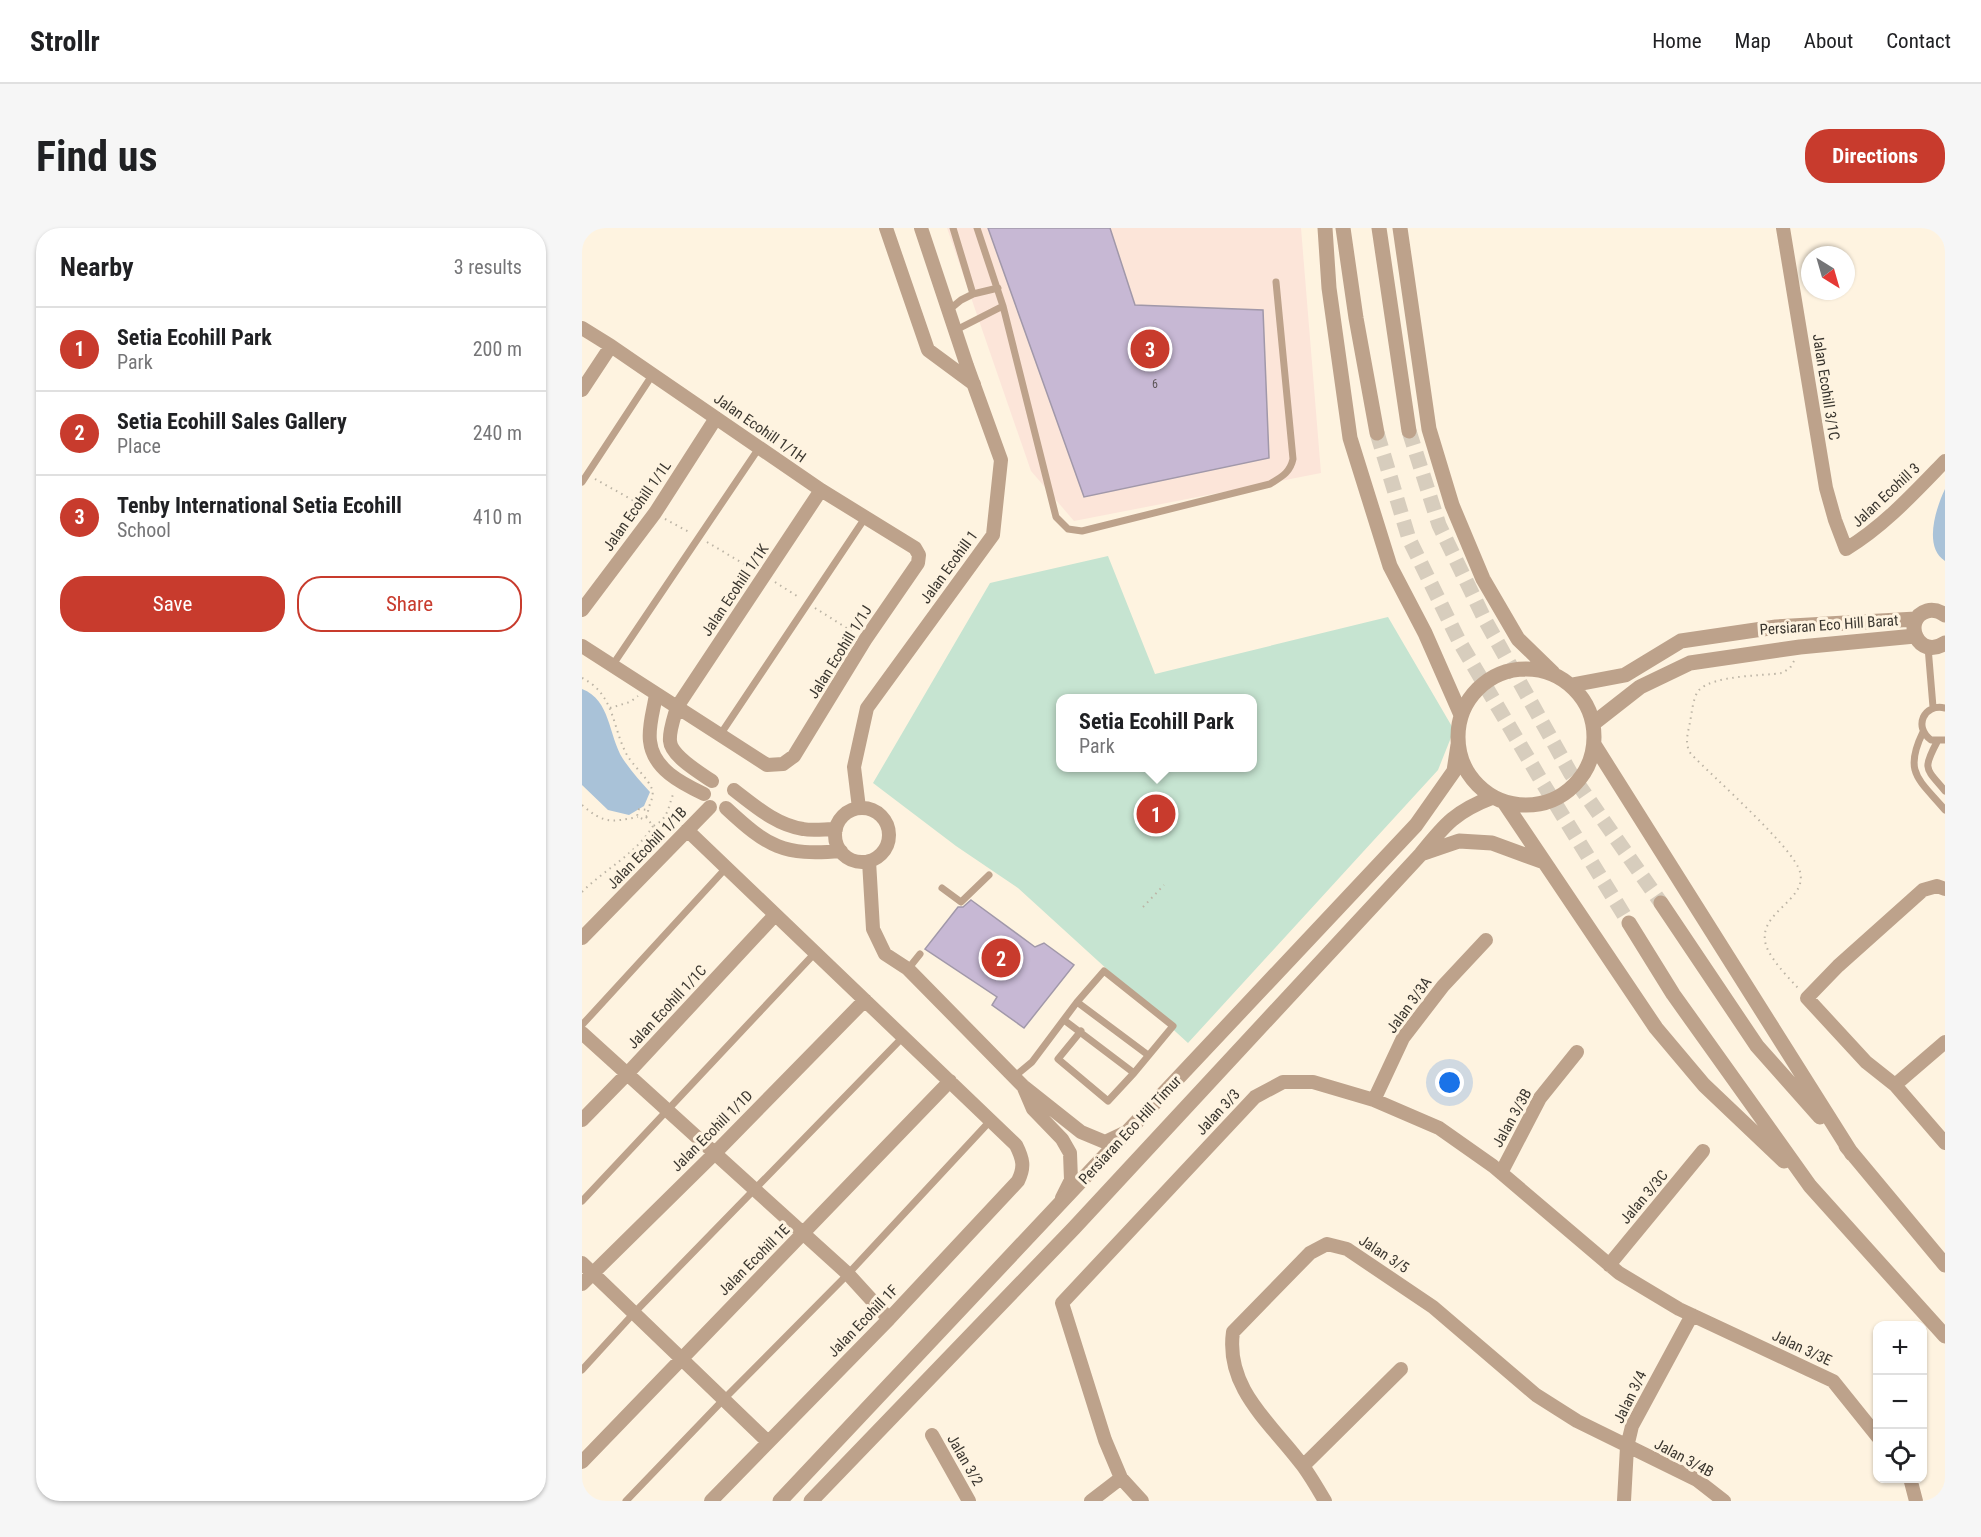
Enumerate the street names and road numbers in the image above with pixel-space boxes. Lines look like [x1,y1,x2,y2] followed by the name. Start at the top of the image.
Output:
[1809,333,1843,441] street label: Jalan Ecohill 3/1C
[711,390,809,466] street label: Jalan Ecohill 1/1H
[599,457,675,555] street label: Jalan Ecohill 1/1L
[1848,459,1924,531] street label: Jalan Ecohill 3
[916,527,982,607] street label: Jalan Ecohill 1
[698,540,773,639] street label: Jalan Ecohill 1/1K
[804,602,876,702] street label: Jalan Ecohill 1/1J
[1759,611,1899,639] street label: Persiaran Eco Hill Barat
[603,803,691,893] street label: Jalan Ecohill 1/1B
[624,962,710,1052] street label: Jalan Ecohill 1/1C
[1383,973,1436,1037] street label: Jalan 3/3A
[1075,1072,1185,1188] street label: Persiaran Eco Hill Timur
[1192,1085,1244,1139] street label: Jalan 3/3
[1489,1085,1535,1151] street label: Jalan 3/3B
[668,1087,756,1175] street label: Jalan Ecohill 1/1D
[1616,1166,1672,1228] street label: Jalan 3/3C
[715,1221,793,1299] street label: Jalan Ecohill 1E
[1356,1231,1412,1277] street label: Jalan 3/5
[824,1281,902,1361] street label: Jalan Ecohill 1F
[1769,1326,1835,1370] street label: Jalan 3/3E
[1610,1368,1650,1426] street label: Jalan 3/4
[943,1431,987,1489] street label: Jalan 3/2
[1651,1435,1717,1481] street label: Jalan 3/4B

